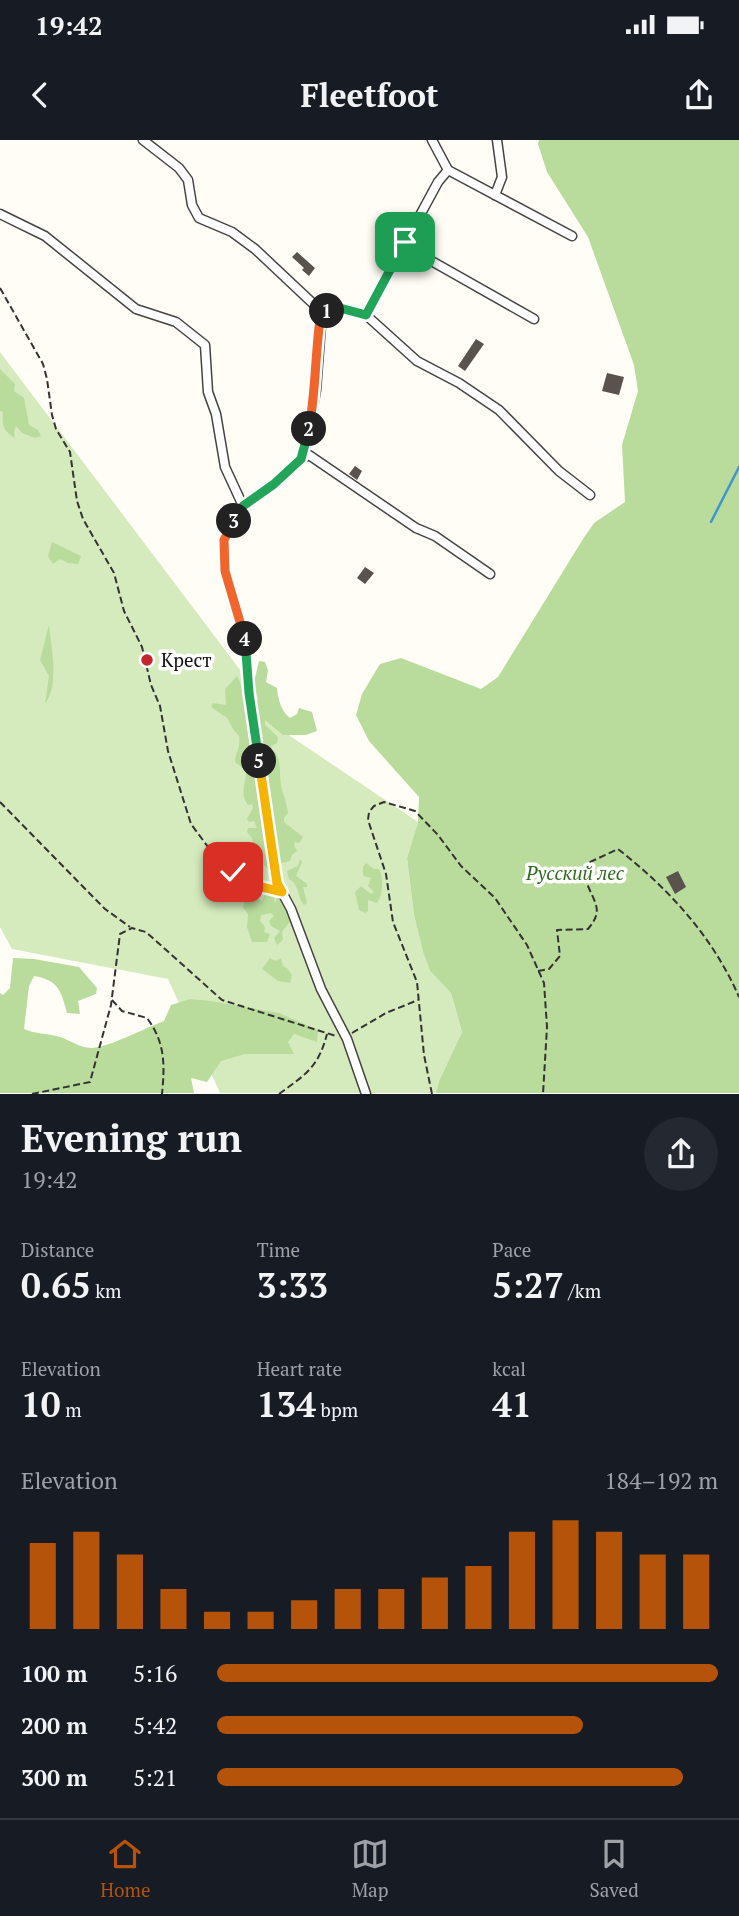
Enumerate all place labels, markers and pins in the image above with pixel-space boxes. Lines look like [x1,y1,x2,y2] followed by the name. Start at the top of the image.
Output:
[375,212,435,272] pin
[310,294,344,328] pin: 1
[292,412,326,446] pin: 2
[216,504,252,538] pin: 3
[228,622,262,656] pin: 4
[161,647,212,672] place label: Крест
[139,652,155,668] marker: Крест
[242,744,276,778] pin: 5
[203,842,263,902] pin

